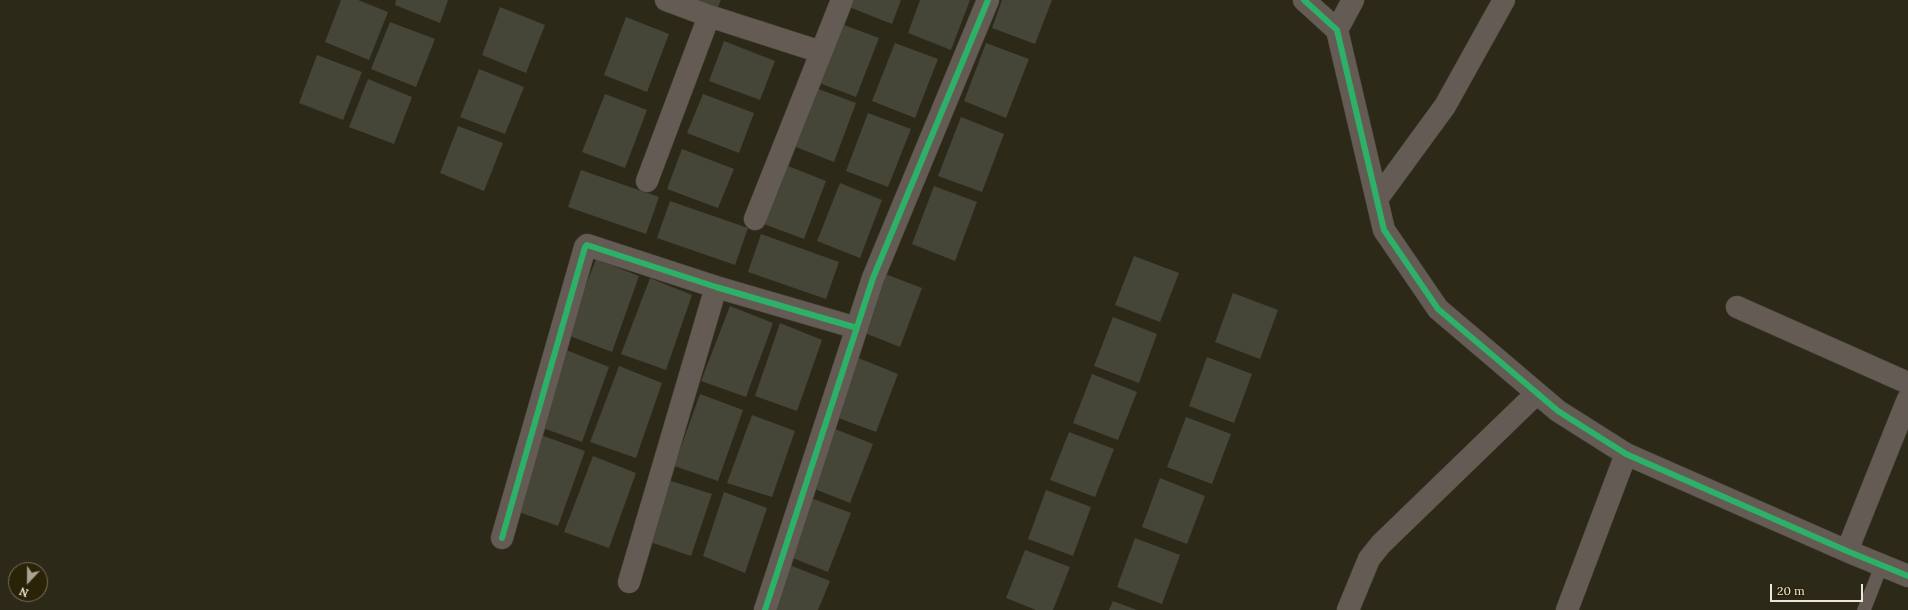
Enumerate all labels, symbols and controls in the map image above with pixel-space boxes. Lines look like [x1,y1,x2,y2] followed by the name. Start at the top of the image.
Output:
[8,562,48,602] north arrow
[1772,576,1865,602] scale bar
[1777,583,1805,598] text: 20 m
[17,584,30,600] text: N

